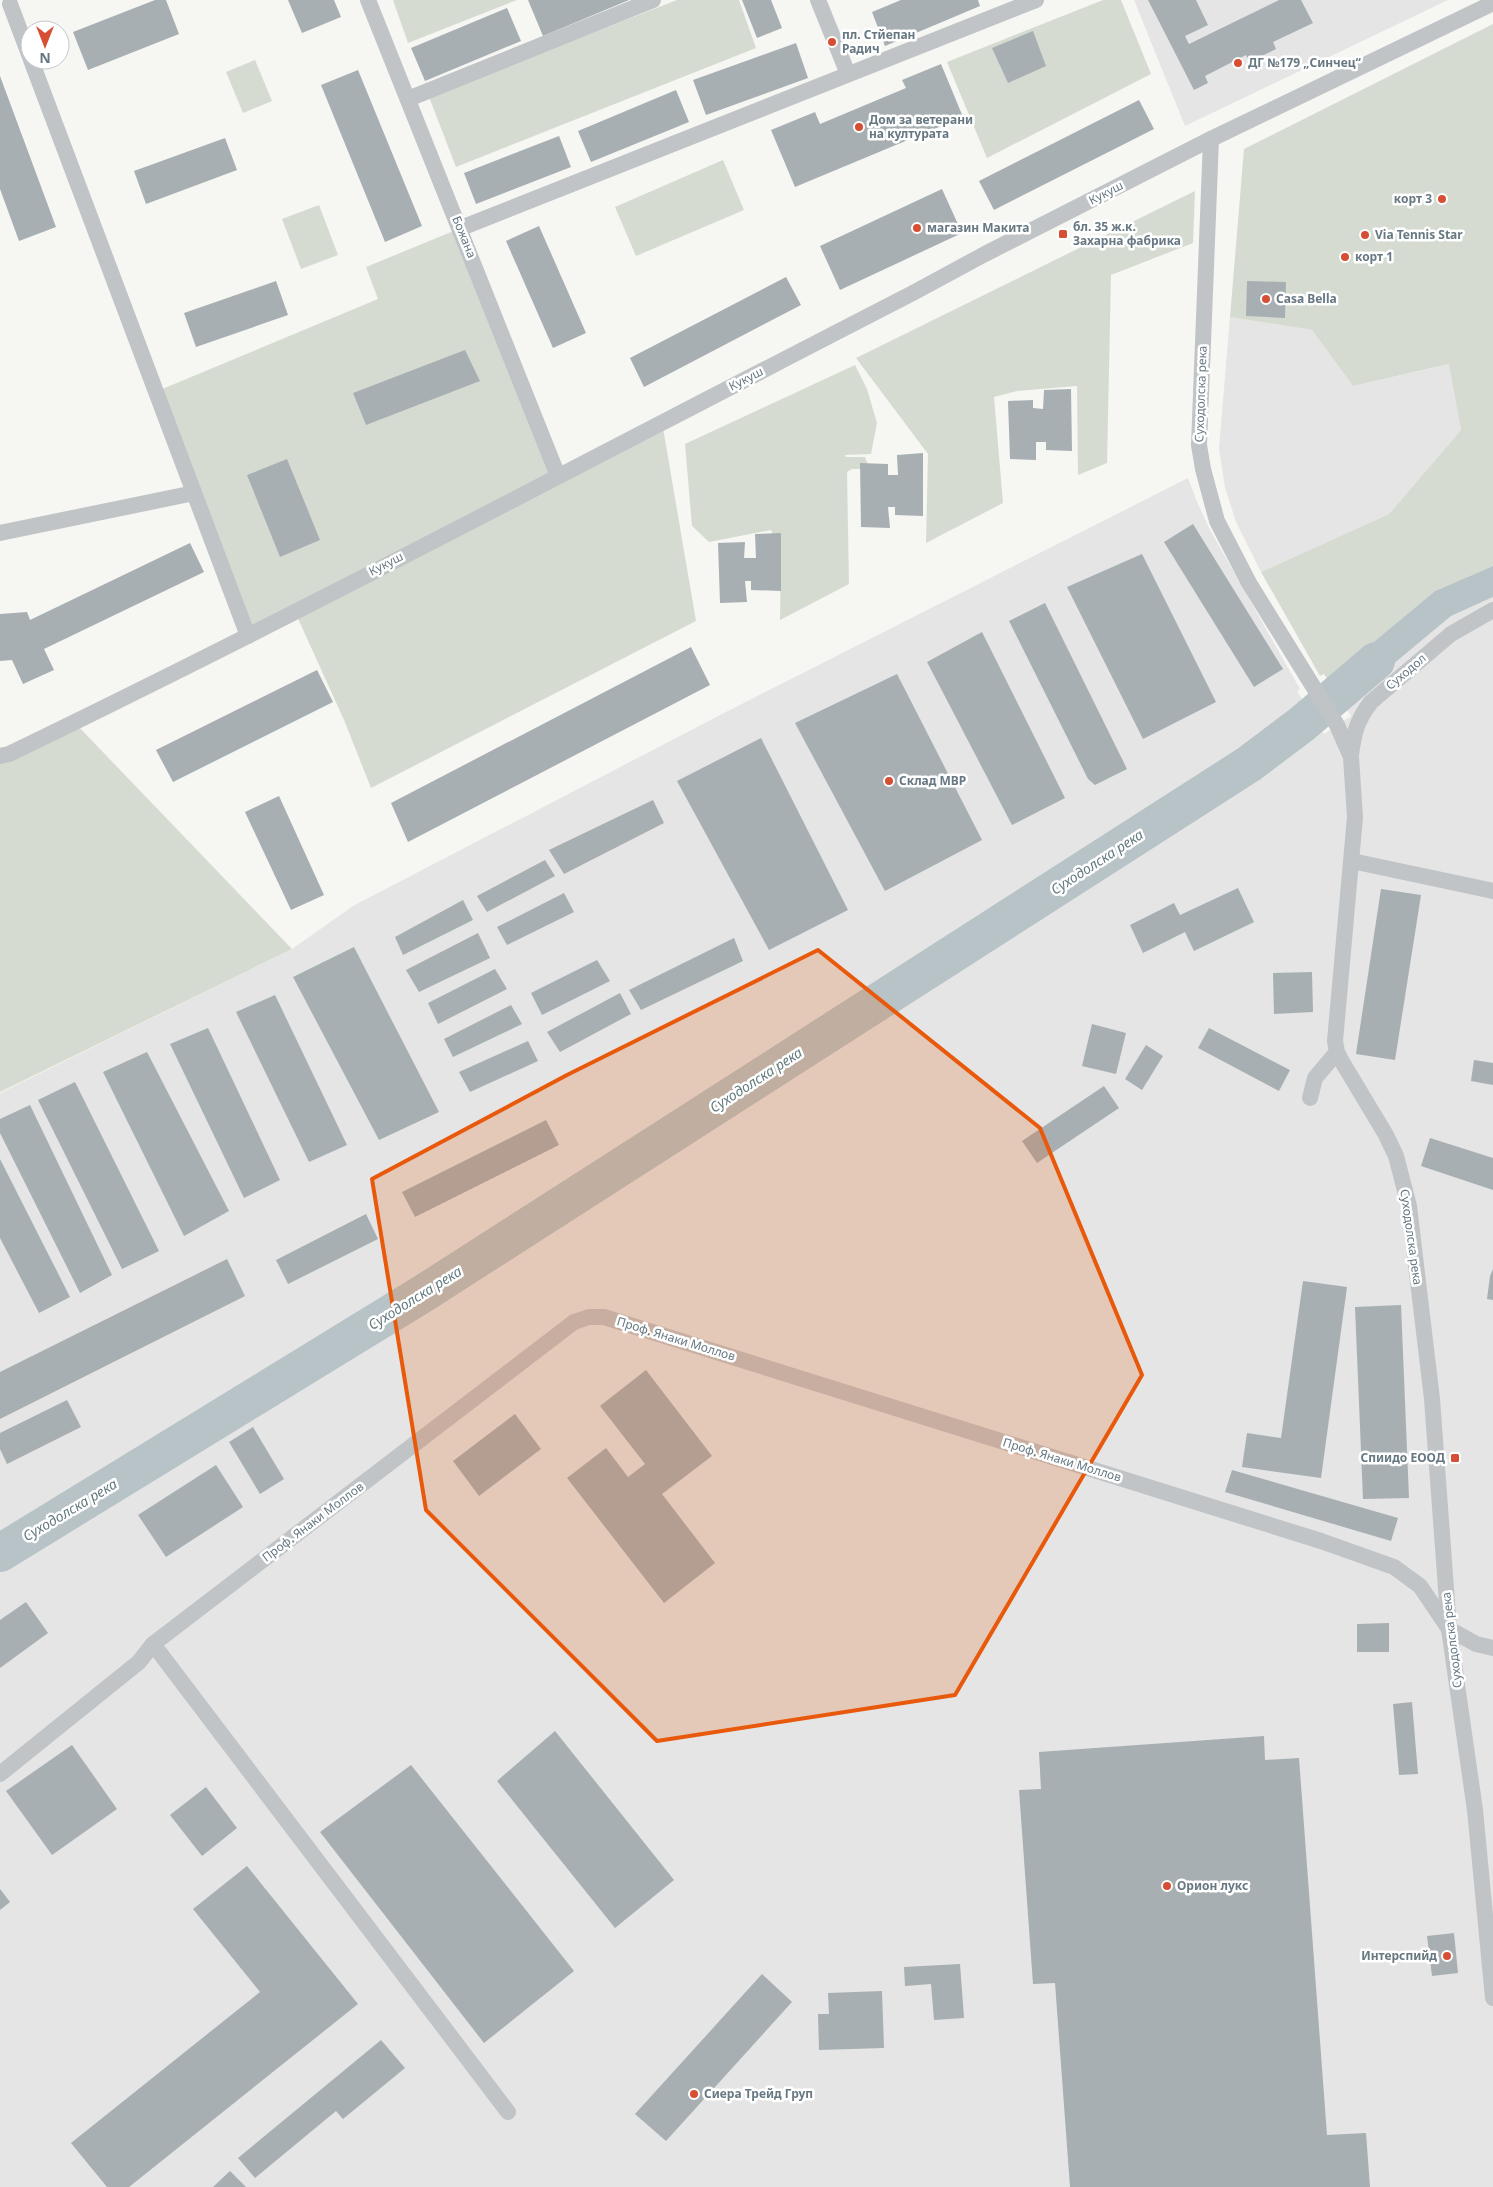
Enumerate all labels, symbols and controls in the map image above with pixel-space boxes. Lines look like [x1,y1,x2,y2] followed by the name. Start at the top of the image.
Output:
[20,20,70,70] north arrow
[842,26,916,57] place label: пл. Стйепан Радич
[826,36,838,48] marker: пл. Стйепан Радич
[39,49,51,68] text: N
[1248,54,1362,71] place label: ДГ №179 „Синчец“
[1232,57,1244,69] marker: ДГ №179 „Синчец“
[869,111,973,142] place label: Дом за ветерани на културата
[853,121,865,133] marker: Дом за ветерани на културата
[1086,177,1126,208] street label: Кукуш
[1394,190,1432,207] place label: корт 3
[1436,193,1448,205] marker: корт 3
[448,213,481,260] street label: Божана
[1073,218,1181,249] place label: бл. 35 ж.к. Захарна фабрика
[927,219,1029,236] place label: магазин Макита
[911,222,923,234] marker: магазин Макита
[1375,226,1463,243] place label: Via Tennis Star
[1057,228,1069,240] marker: бл. 35 ж.к. Захарна фабрика
[1359,229,1371,241] marker: Via Tennis Star
[1355,248,1393,265] place label: корт 1
[1339,251,1351,263] marker: корт 1
[1276,290,1337,307] place label: Casa Bella
[1260,293,1272,305] marker: Casa Bella
[1190,345,1211,443] street label: Суходолска река
[726,363,766,394] street label: Кукуш
[366,548,406,579] street label: Кукуш
[1382,650,1430,694] street label: Суходол
[899,772,966,789] place label: Склад МВР
[883,775,895,787] marker: Склад МВР
[1047,824,1147,899] water label: Суходолска река
[706,1042,806,1117] water label: Суходолска река
[1396,1188,1427,1286] street label: Суходолска река
[364,1261,465,1334] water label: Суходолска река
[615,1312,738,1365] street label: Проф. Янаки Моллов
[1001,1433,1124,1486] street label: Проф. Янаки Моллов
[1360,1449,1446,1466] place label: Спиидо ЕООД
[1449,1452,1461,1464] marker: Спиидо ЕООД
[19,1474,120,1545] water label: Суходолска река
[258,1478,367,1565] street label: Проф. Янаки Моллов
[1437,1591,1466,1689] street label: Суходолска река
[1177,1877,1248,1894] place label: Орион лукс
[1161,1880,1173,1892] marker: Орион лукс
[1361,1947,1437,1964] place label: Интерспийд
[1441,1950,1453,1962] marker: Интерспийд
[704,2085,813,2102] place label: Сиера Трейд Груп
[688,2088,700,2100] marker: Сиера Трейд Груп

